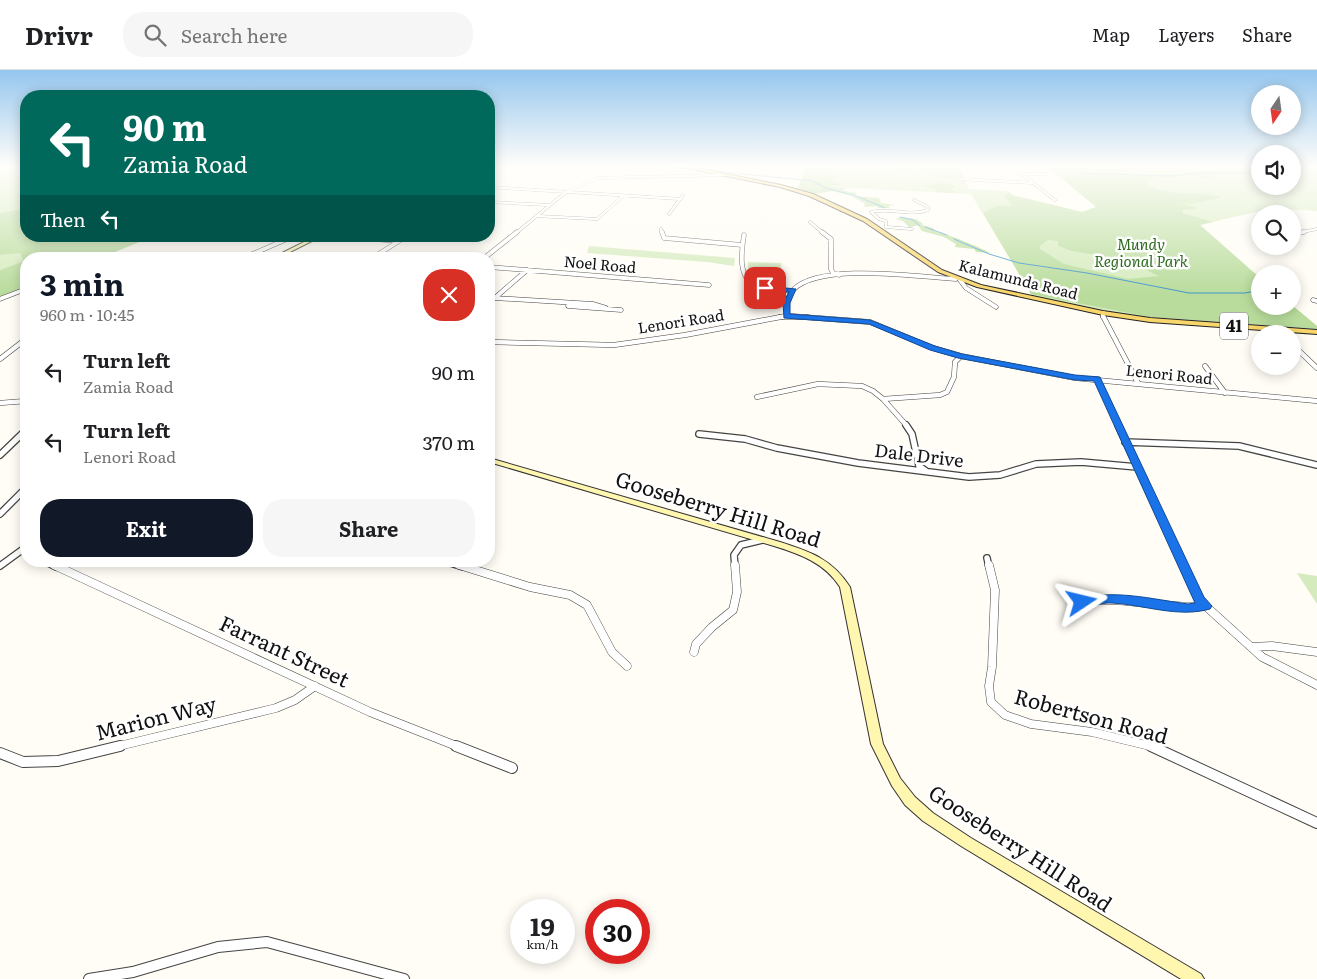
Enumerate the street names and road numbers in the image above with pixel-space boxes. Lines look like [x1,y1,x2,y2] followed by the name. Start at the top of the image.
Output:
[563,249,637,278] street label: Noel Road
[956,253,1080,304] street label: Kalamunda Road
[636,302,726,339] street label: Lenori Road
[1220,312,1248,340] road number: 41
[1125,358,1214,390] street label: Lenori Road
[873,436,965,473] street label: Dale Drive
[612,462,825,554] street label: Gooseberry Hill Road
[215,606,356,694] street label: Farrant Street
[1011,679,1172,750] street label: Robertson Road
[92,686,220,747] street label: Marion Way
[923,776,1119,918] street label: Gooseberry Hill Road

